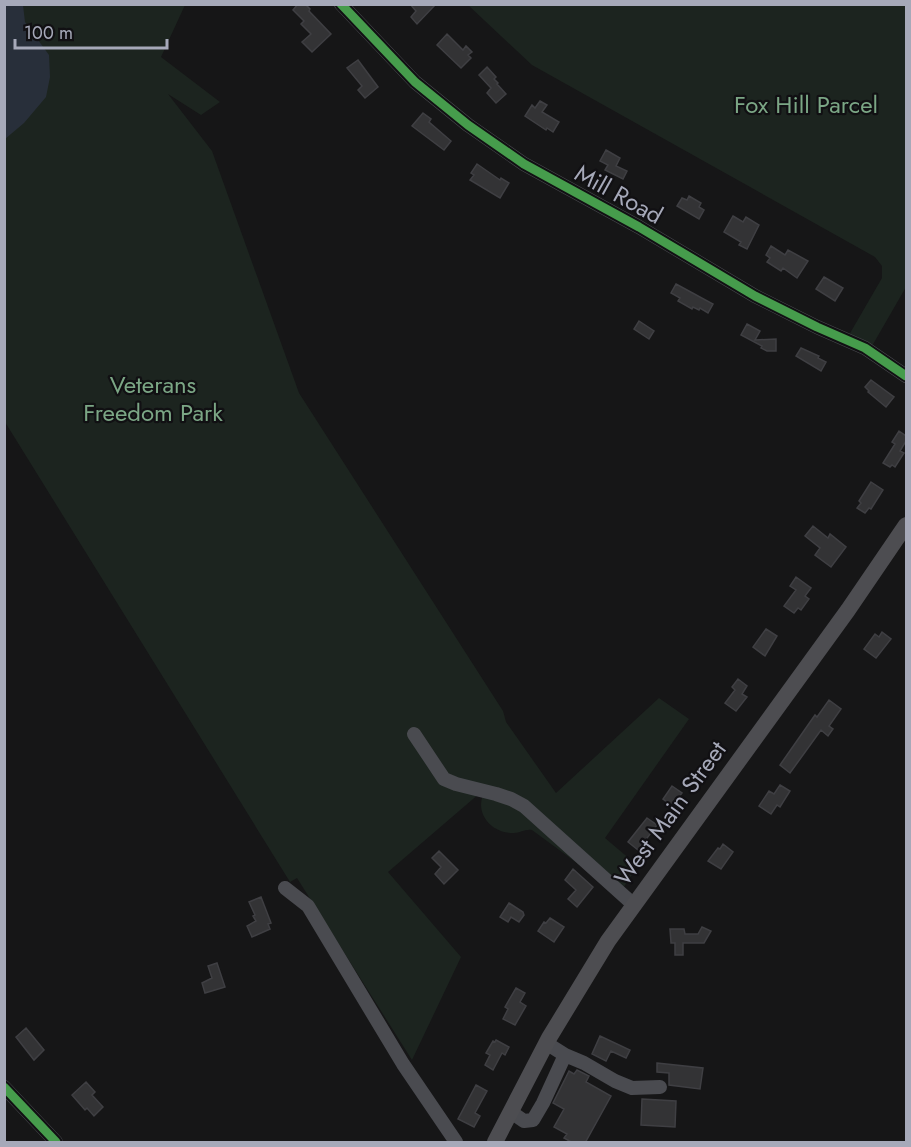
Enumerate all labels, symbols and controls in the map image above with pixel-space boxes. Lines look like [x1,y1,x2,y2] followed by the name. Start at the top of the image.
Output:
[15,12,166,50] scale bar
[24,20,73,46] text: 100 m
[734,87,878,122] park label: Fox Hill Parcel
[569,155,669,233] street label: Mill Road
[83,367,223,430] park label: Veterans Freedom Park
[606,733,735,893] street label: West Main Street

